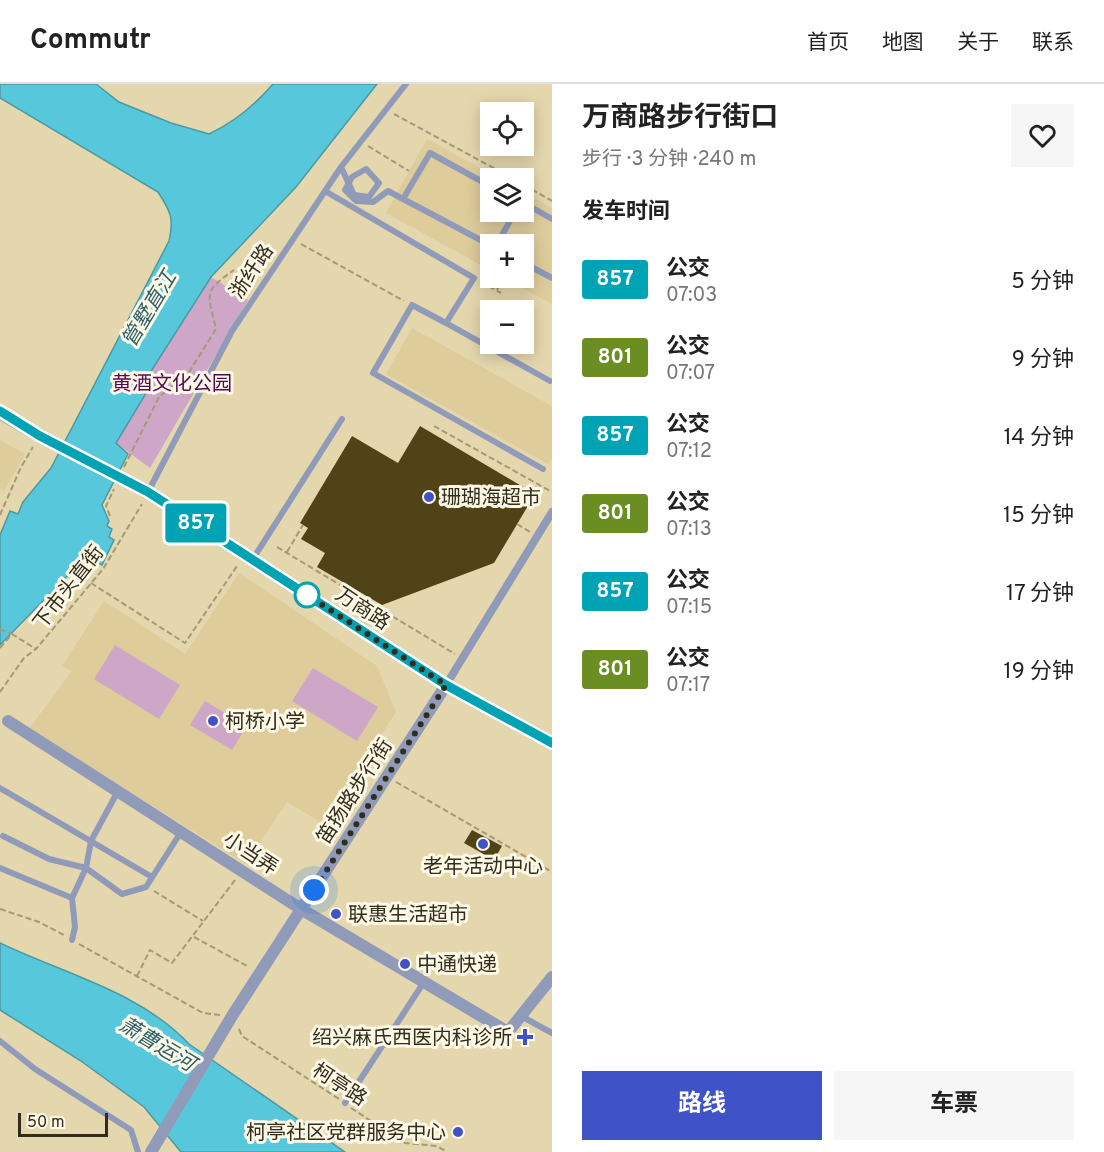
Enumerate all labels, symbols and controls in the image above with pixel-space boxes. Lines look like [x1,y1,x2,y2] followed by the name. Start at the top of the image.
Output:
[30,23,151,59] text: Commutr
[807,30,849,57] text: 首页
[882,30,924,57] text: 地图
[957,30,999,57] text: 关于
[1032,30,1074,57] text: 联系
[582,101,778,137] text: 万商路步行街口
[480,102,534,354] map controls
[480,102,534,156] button: locate
[1011,104,1074,167] button: heart
[582,147,756,173] text: 步行 · 3 分钟 · 240 m
[480,168,534,222] button: layers
[582,199,670,226] text: 发车时间
[480,234,534,288] button: +
[225,240,280,304] street label: 浙纤路
[666,256,710,283] text: 公交
[117,265,185,353] water label: 管墅直江
[596,266,634,293] text: 857
[1011,269,1074,296] text: 5 分钟
[666,283,717,309] text: 07:03
[480,300,534,354] button: −
[666,334,710,361] text: 公交
[597,344,633,371] text: 801
[1012,347,1074,374] text: 9 分钟
[666,361,715,387] text: 07:07
[112,372,232,398] park label: 黄酒文化公园
[666,412,710,439] text: 公交
[596,422,634,449] text: 857
[1003,425,1074,452] text: 14 分钟
[666,439,712,465] text: 07:12
[441,486,541,512] place label: 珊瑚海超市
[422,490,436,504] marker: 珊瑚海超市
[666,490,710,517] text: 公交
[597,500,633,527] text: 801
[1003,503,1074,530] text: 15 分钟
[162,504,230,542] line badge: 857
[177,510,215,537] text: 857
[666,517,712,543] text: 07:13
[29,541,111,636] street label: 下市头直街
[666,568,710,595] text: 公交
[596,578,634,605] text: 857
[1006,581,1074,608] text: 17 分钟
[294,582,320,608] unlabelled marker
[330,582,394,637] street label: 万商路
[666,595,712,621] text: 07:15
[666,646,710,673] text: 公交
[597,656,633,683] text: 801
[1003,659,1074,686] text: 19 分钟
[666,673,710,699] text: 07:17
[225,710,305,736] place label: 柯桥小学
[206,714,220,728] marker: 柯桥小学
[312,735,399,849] street label: 笛扬路步行街
[218,827,282,882] street label: 小当弄
[476,837,490,851] marker: 老年活动中心
[423,855,543,881] place label: 老年活动中心
[299,875,329,905] your location
[348,903,468,929] place label: 联惠生活超市
[329,907,343,921] marker: 联惠生活超市
[417,953,497,979] place label: 中通快递
[398,957,412,971] marker: 中通快递
[113,1012,203,1081] water label: 萧曹运河
[312,1026,512,1052] place label: 绍兴麻氏西医内科诊所
[516,1028,534,1046] marker: 绍兴麻氏西医内科诊所
[307,1058,371,1113] street label: 柯亭路
[582,1071,822,1140] button: 路线
[834,1071,1074,1140] button: 车票
[18,1110,108,1138] scale bar
[27,1113,65,1133] text: 50 m
[246,1121,446,1147] place label: 柯亭社区党群服务中心
[451,1125,465,1139] marker: 柯亭社区党群服务中心

